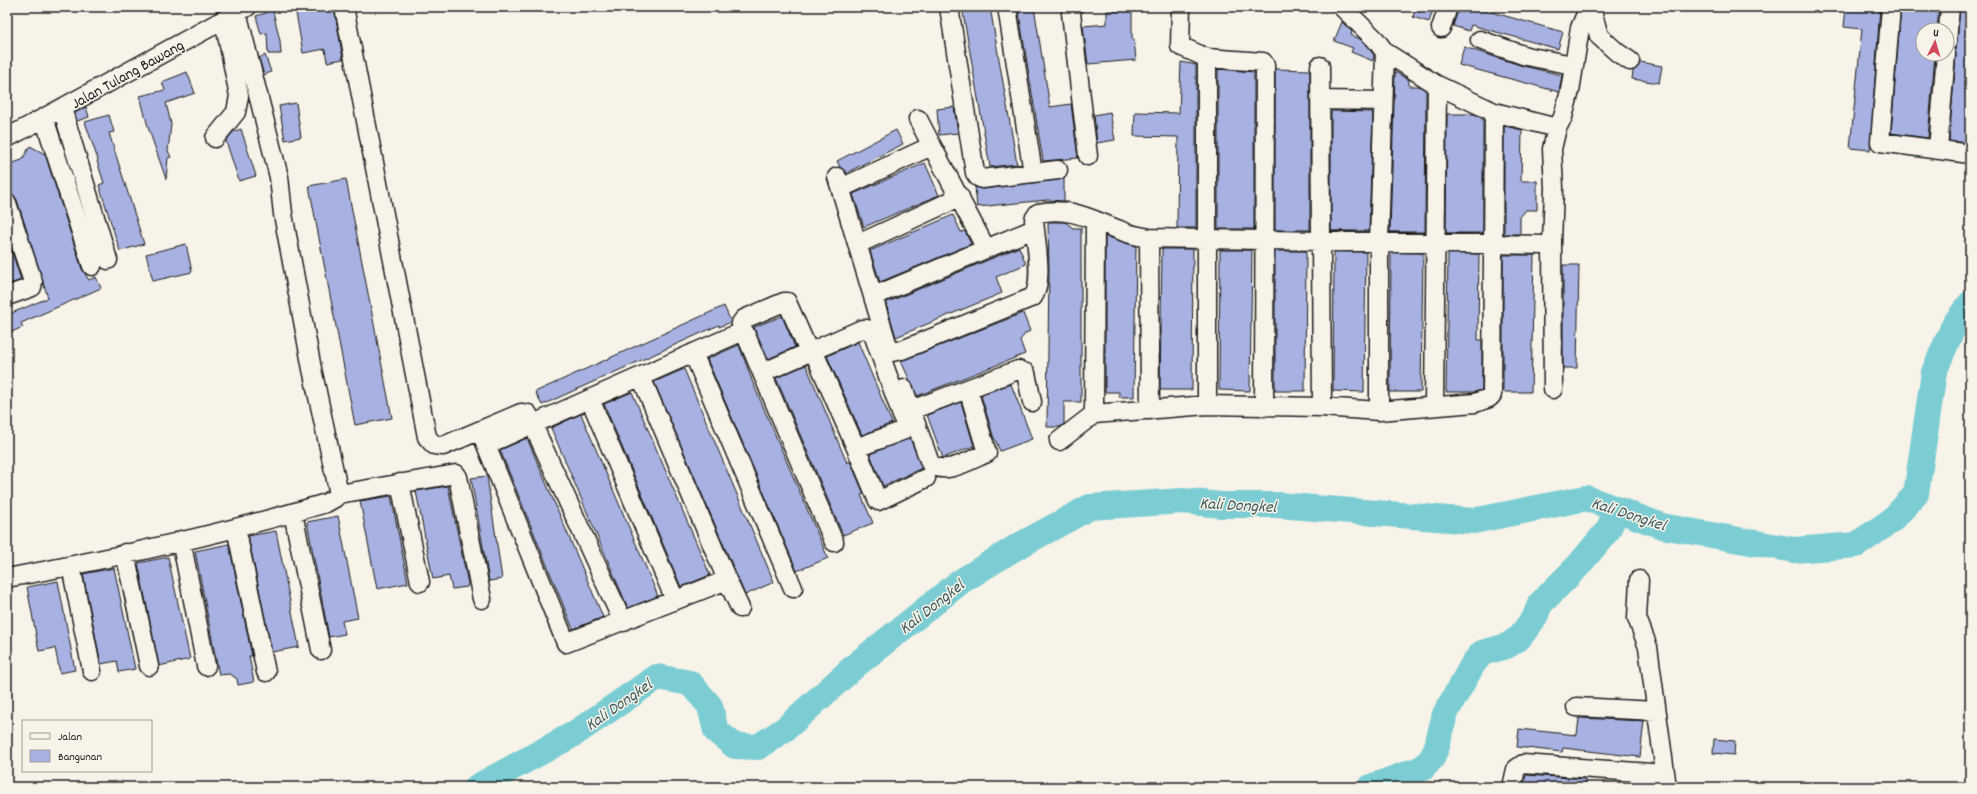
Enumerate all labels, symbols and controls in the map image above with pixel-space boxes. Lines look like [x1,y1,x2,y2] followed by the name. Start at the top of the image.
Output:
[1915,22,1955,62] north arrow
[1932,26,1939,42] text: U
[68,35,189,116] street label: Jalan Tulang Bawang
[1199,493,1279,521] water label: Kali Dongkel
[1588,493,1670,540] water label: Kali Dongkel
[895,574,972,642] water label: Kali Dongkel
[581,673,660,738] water label: Kali Dongkel
[22,720,152,772] legend
[58,729,82,746] text: Jalan
[58,749,102,766] text: Bangunan

